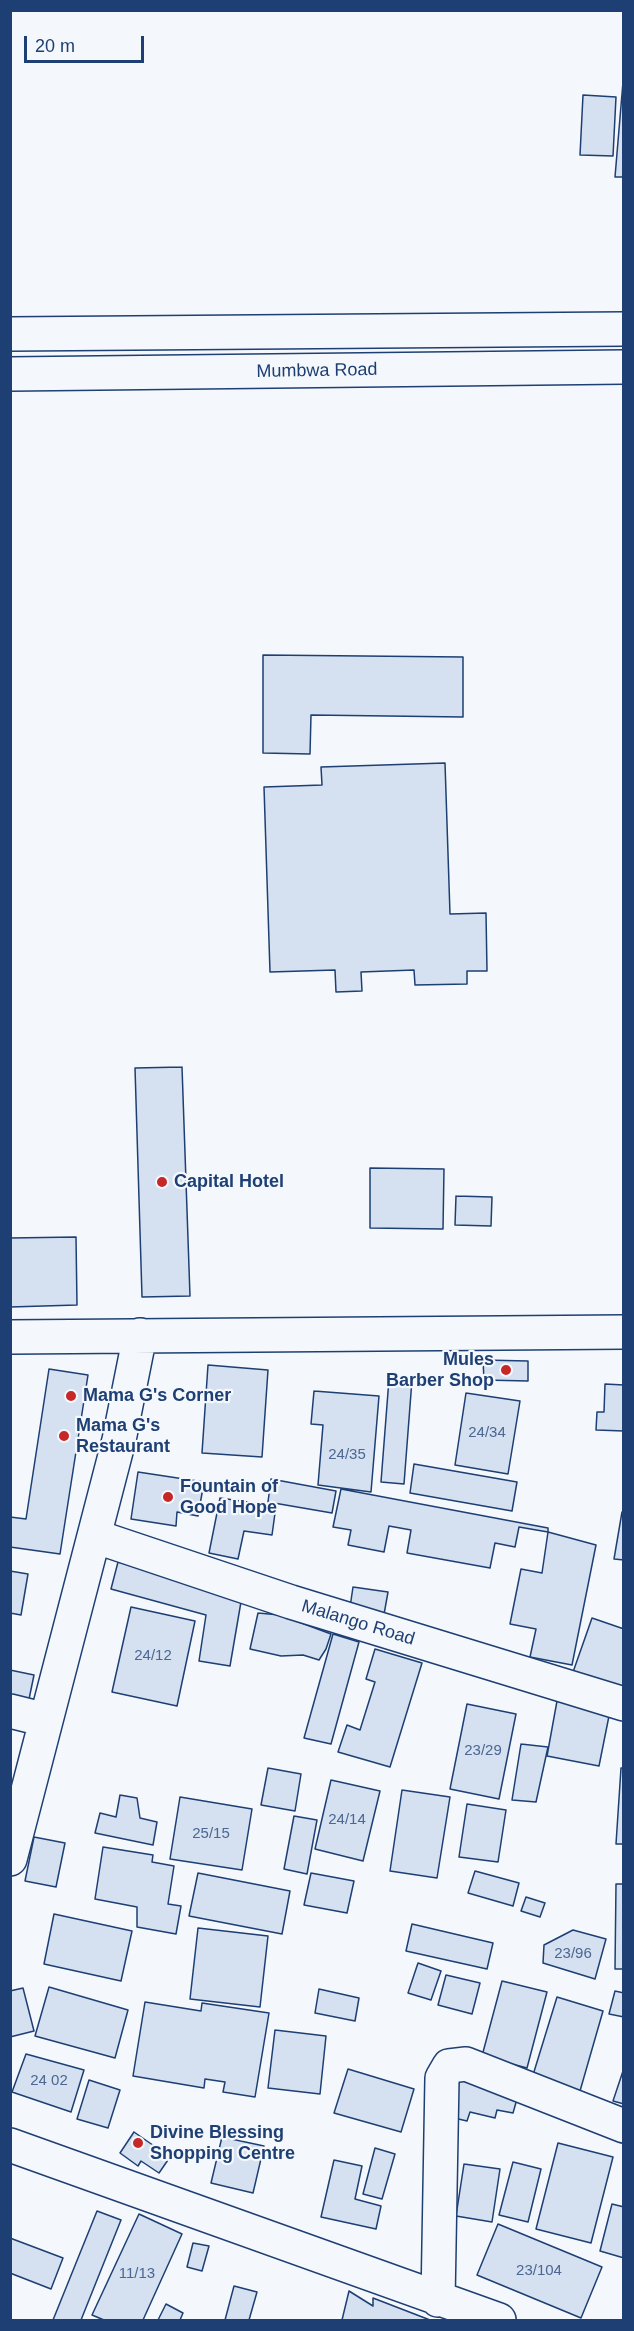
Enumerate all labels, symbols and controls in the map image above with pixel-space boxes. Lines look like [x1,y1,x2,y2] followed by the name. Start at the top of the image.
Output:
[27,24,147,62] scale bar
[35,36,75,56] text: 20 m
[256,359,378,383] street label: Mumbwa Road
[174,1171,284,1193] place label: Capital Hotel
[155,1175,169,1189] marker: Capital Hotel
[386,1349,494,1392] place label: Mules Barber Shop
[499,1363,513,1377] marker: Mules Barber Shop
[83,1385,231,1407] place label: Mama G's Corner
[64,1389,78,1403] marker: Mama G's Corner
[76,1415,170,1458] place label: Mama G's Restaurant
[468,1424,506,1442] house number: 24/34
[57,1429,71,1443] marker: Mama G's Restaurant
[328,1446,366,1464] house number: 24/35
[180,1476,278,1518] place label: Fountain of Good Hope
[161,1490,175,1504] marker: Fountain of Good Hope
[299,1596,417,1650] street label: Malango Road
[134,1647,172,1665] house number: 24/12
[464,1742,502,1760] house number: 23/29
[328,1811,366,1829] house number: 24/14
[192,1825,230,1843] house number: 25/15
[554,1945,592,1963] house number: 23/96
[30,2072,68,2090] house number: 24 02
[150,2122,295,2164] place label: Divine Blessing Shopping Centre
[131,2136,145,2150] marker: Divine Blessing Shopping Centre
[516,2262,562,2280] house number: 23/104
[119,2265,155,2283] house number: 11/13

